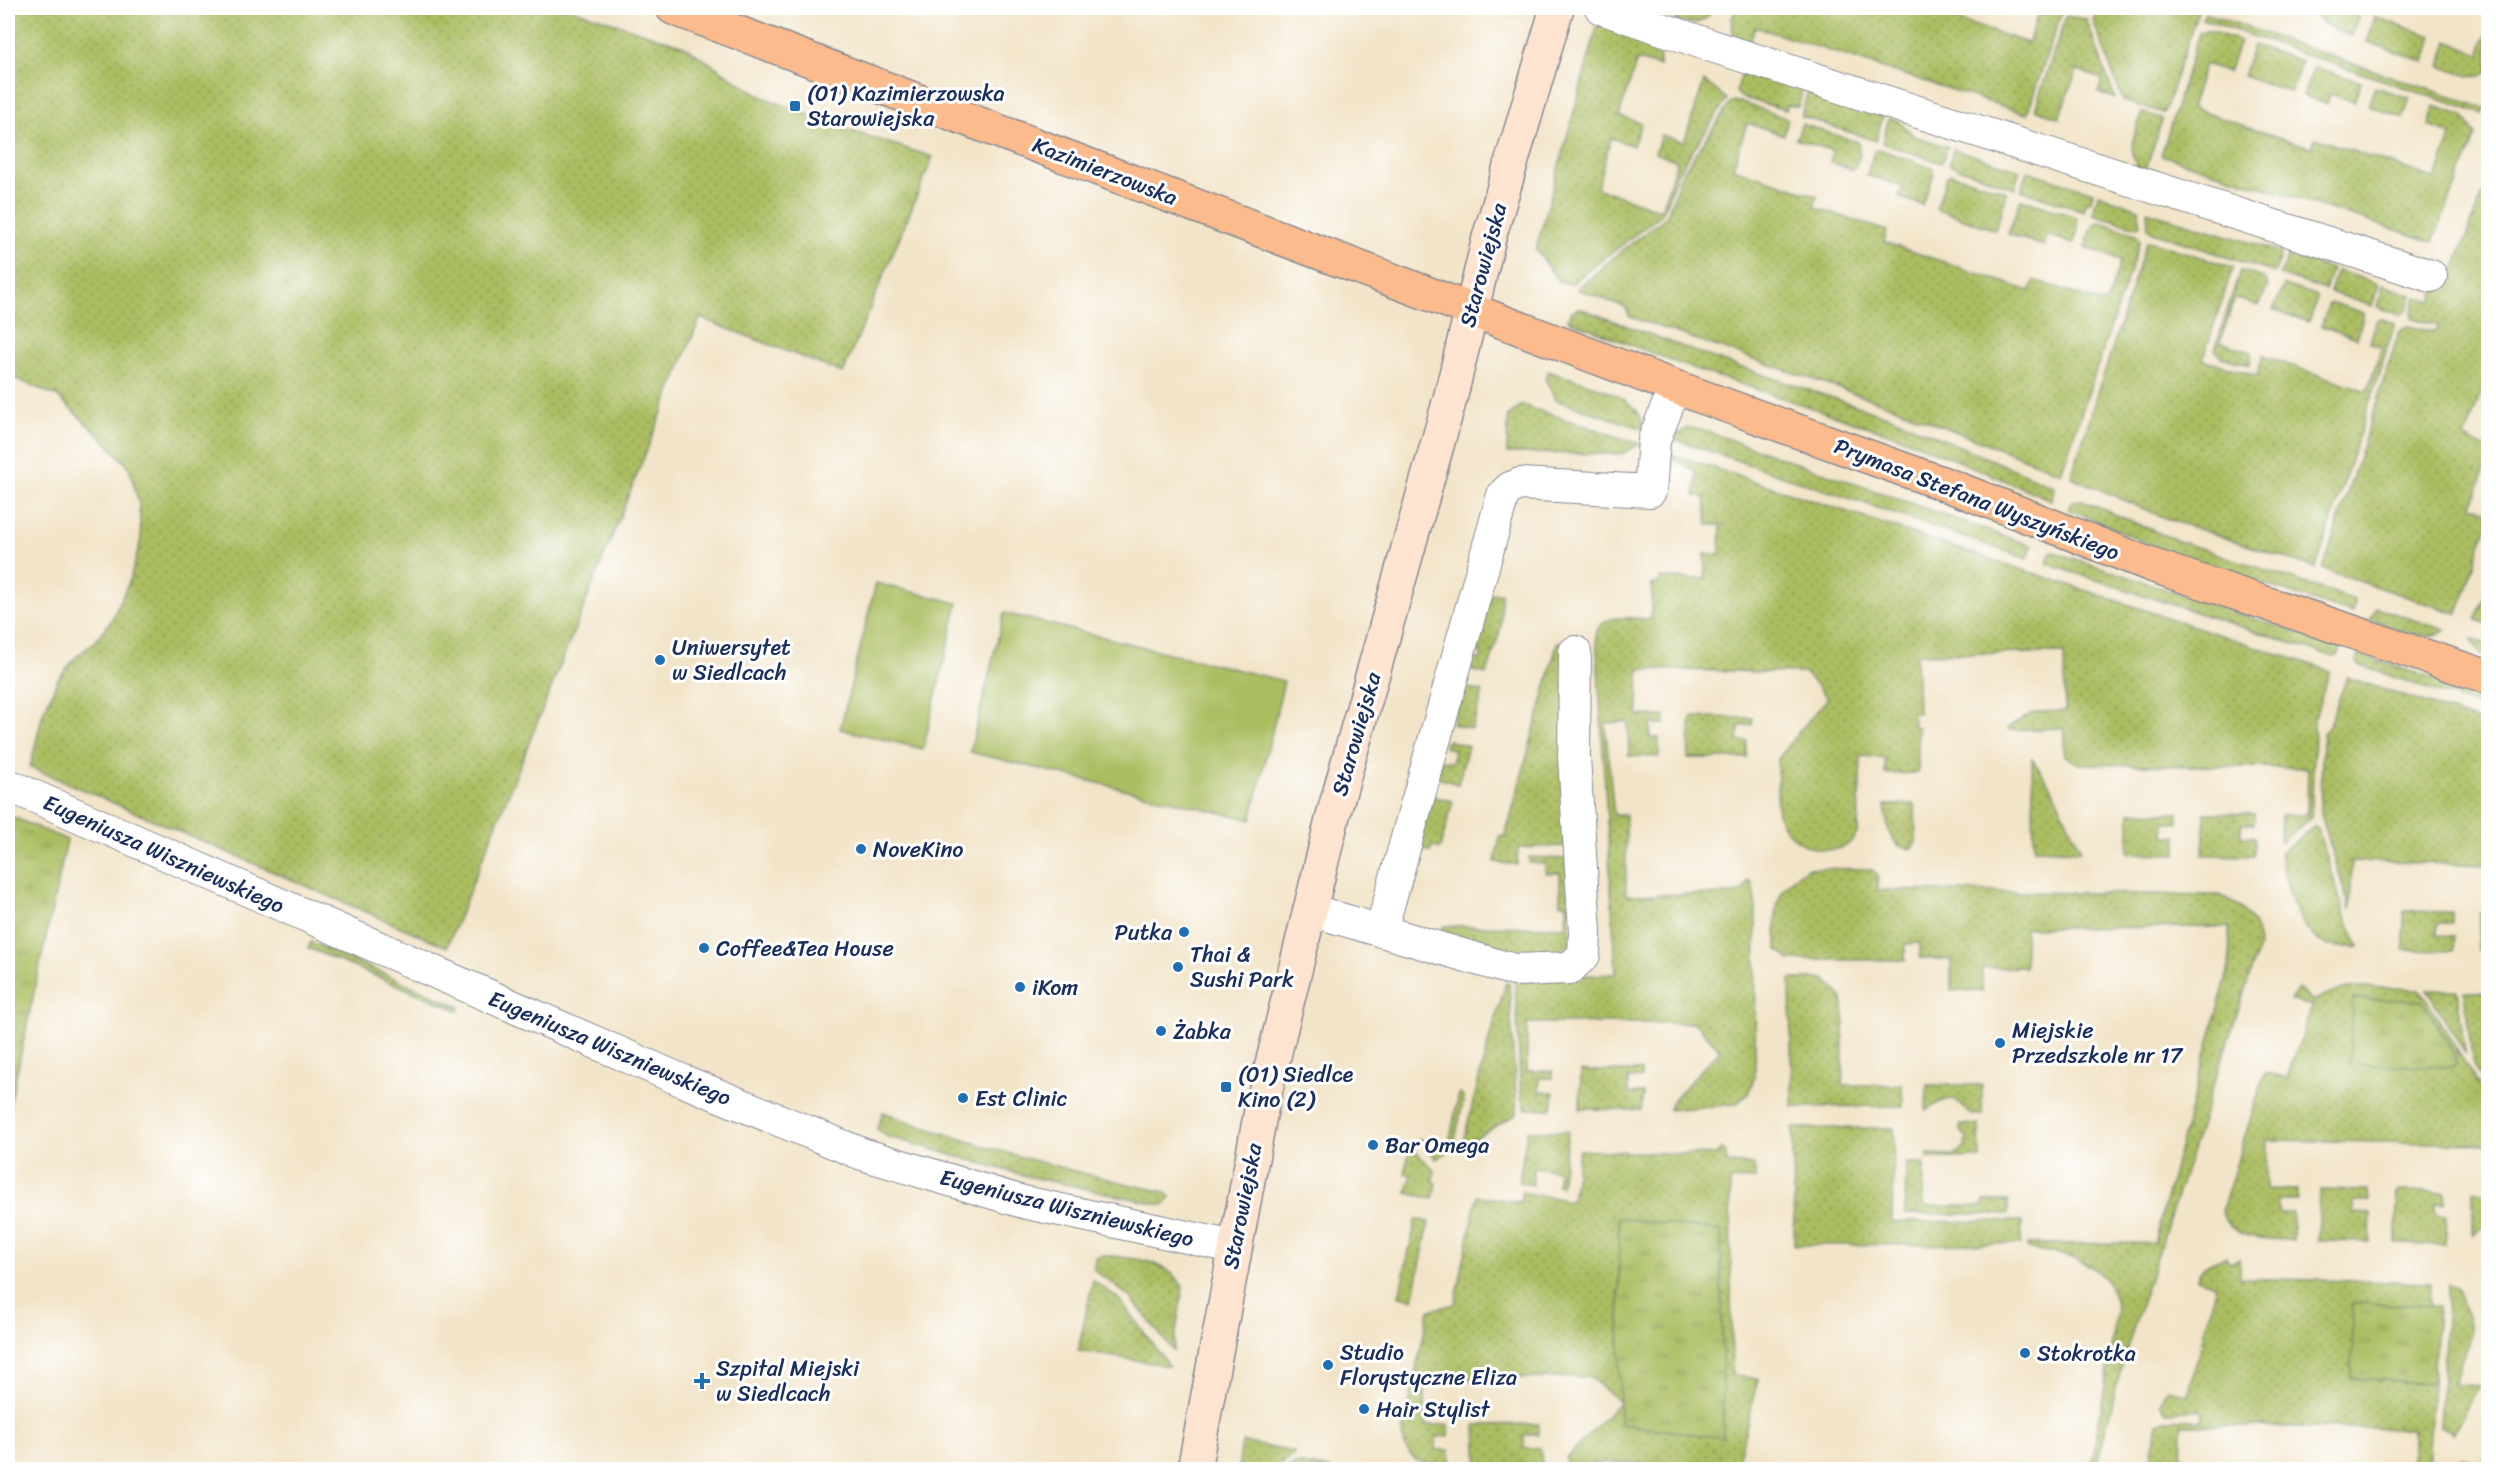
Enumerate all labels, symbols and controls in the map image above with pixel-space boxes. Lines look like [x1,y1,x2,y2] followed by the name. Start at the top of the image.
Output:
[807,74,1004,138] place label: (01) Kazimierzowska Starowiejska
[788,99,802,113] marker: (01) Kazimierzowska Starowiejska
[1027,125,1183,217] street label: Kazimierzowska
[1448,198,1519,332] street label: Starowiejska
[1829,426,2126,572] street label: Prymasa Stefana Wyszyńskiego
[672,628,791,692] place label: Uniwersytet w Siedlcach
[653,653,667,667] marker: Uniwersytet w Siedlcach
[1320,667,1393,801] street label: Starowiejska
[37,783,291,925] street label: Eugeniusza Wiszniewskiego
[873,830,963,869] place label: NoveKino
[854,842,868,856] marker: NoveKino
[1115,913,1173,952] place label: Putka
[1177,925,1191,939] marker: Putka
[716,929,894,968] place label: Coffee&Tea House
[1190,935,1294,999] place label: Thai & Sushi Park
[697,941,711,955] marker: Coffee&Tea House
[1171,960,1185,974] marker: Thai & Sushi Park
[1032,968,1078,1007] place label: iKom
[482,979,738,1117] street label: Eugeniusza Wiszniewskiego
[1013,980,1027,994] marker: iKom
[2012,1011,2184,1075] place label: Miejskie Przedszkole nr 17
[1173,1012,1232,1051] place label: Żabka
[1154,1024,1168,1038] marker: Żabka
[1993,1036,2007,1050] marker: Miejskie Przedszkole nr 17
[1238,1055,1354,1119] place label: (01) Siedlce Kino (2)
[975,1079,1068,1118] place label: Est Clinic
[1219,1080,1233,1094] marker: (01) Siedlce Kino (2)
[956,1091,970,1105] marker: Est Clinic
[1385,1126,1489,1165] place label: Bar Omega
[1366,1138,1380,1152] marker: Bar Omega
[1211,1139,1273,1272] street label: Starowiejska
[936,1158,1198,1258] street label: Eugeniusza Wiszniewskiego
[1340,1333,1517,1397] place label: Studio Florystyczne Eliza
[2037,1334,2136,1373] place label: Stokrotka
[2018,1346,2032,1360] marker: Stokrotka
[716,1349,860,1413] place label: Szpital Miejski w Siedlcach
[1321,1358,1335,1372] marker: Studio Florystyczne Eliza
[693,1372,711,1390] marker: Szpital Miejski w Siedlcach
[1376,1390,1491,1429] place label: Hair Stylist
[1357,1402,1371,1416] marker: Hair Stylist

